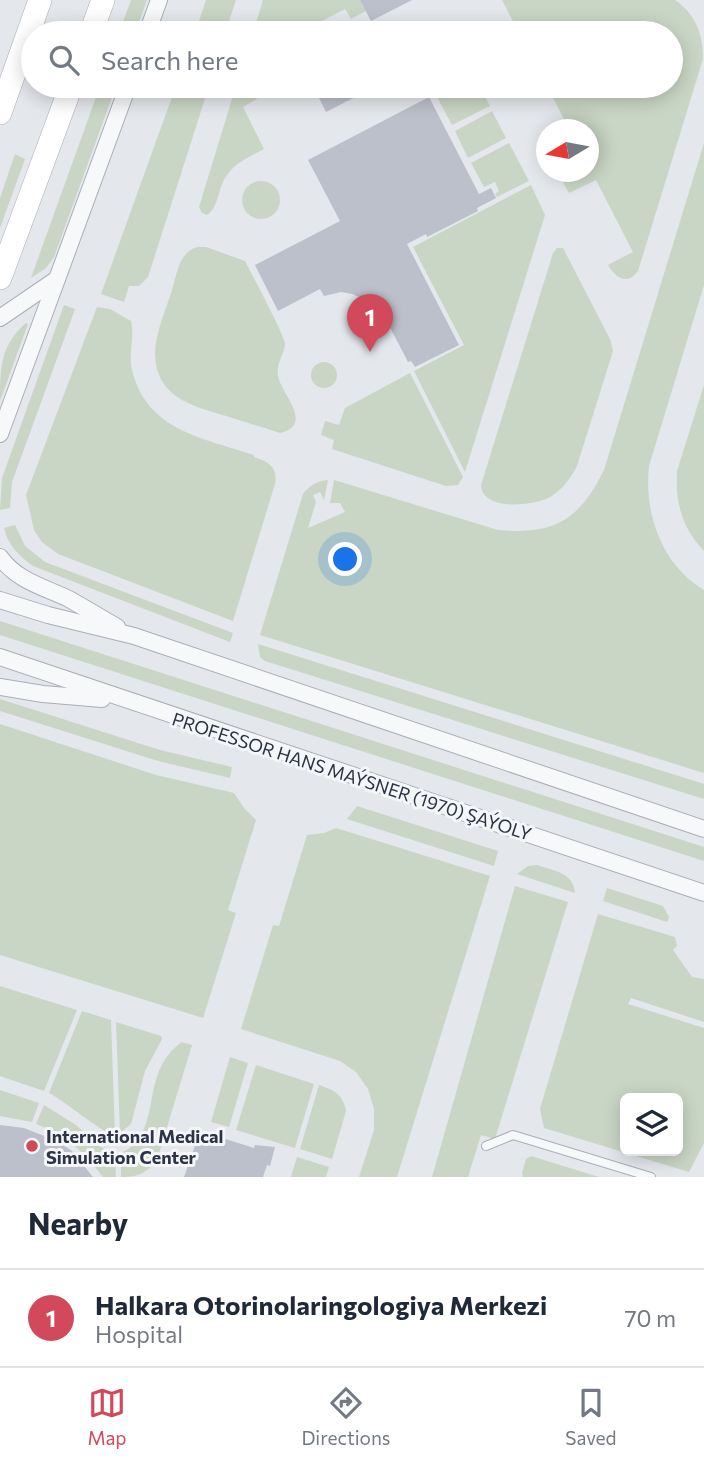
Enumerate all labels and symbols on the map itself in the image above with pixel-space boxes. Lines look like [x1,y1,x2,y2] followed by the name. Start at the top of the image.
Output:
[536,119,599,182] north arrow
[347,294,393,352] pin: 1
[328,542,362,576] your location
[169,707,535,845] street label: PROFESSOR HANS MAÝSNER (1970) ŞAÝOLY
[46,1125,223,1168] place label: International Medical Simulation Center
[24,1138,40,1154] marker: International Medical Simulation Center

